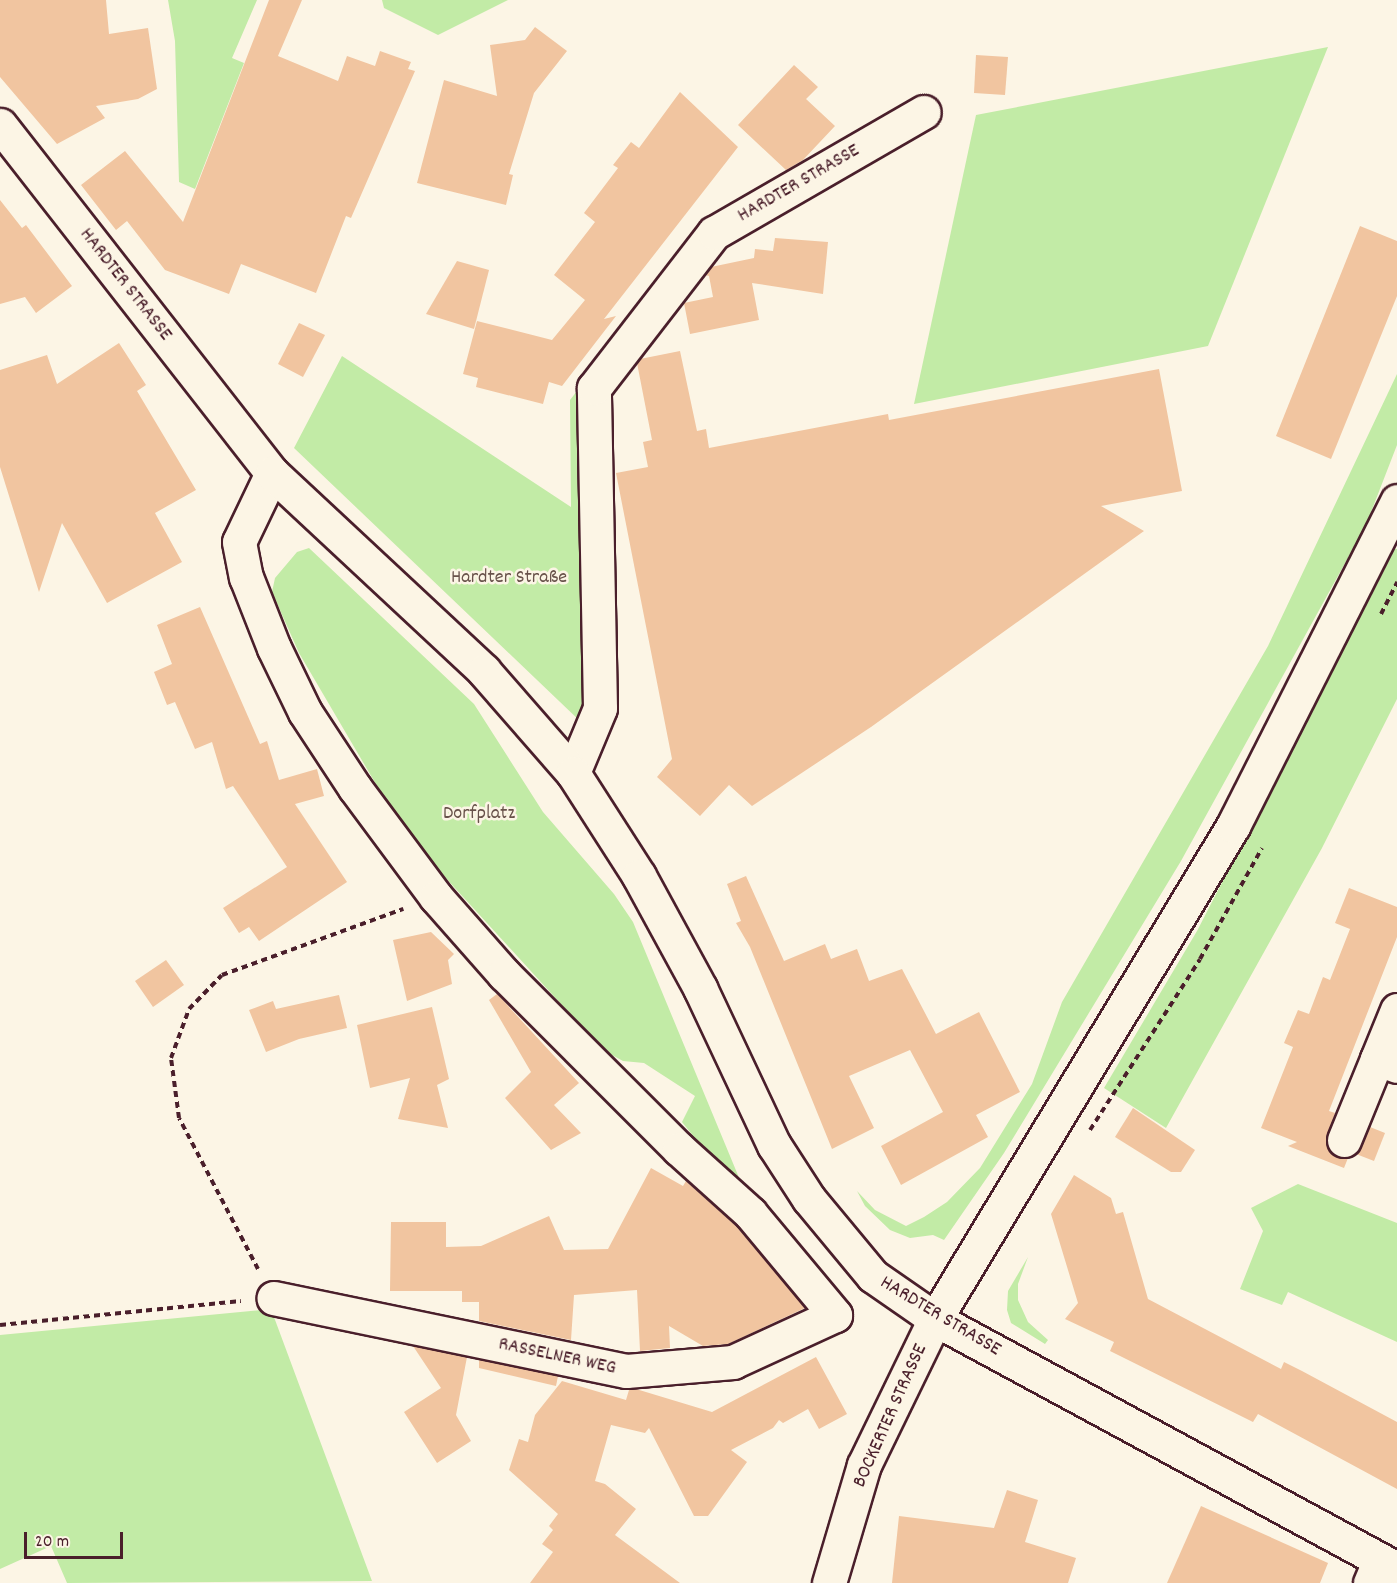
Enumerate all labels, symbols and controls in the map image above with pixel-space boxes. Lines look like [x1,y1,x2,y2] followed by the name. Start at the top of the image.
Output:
[734,139,864,229] street label: HARDTER STRASSE
[73,224,177,346] street label: HARDTER STRASSE
[451,566,567,590] park label: Hardter Straße
[443,802,515,826] park label: Dorfplatz
[875,1271,1005,1363] street label: HARDTER STRASSE
[496,1333,618,1381] street label: RASSELNER WEG
[849,1341,933,1491] street label: BOCKERTER STRASSE
[27,1520,126,1558] scale bar
[35,1530,69,1555] text: 20 m

